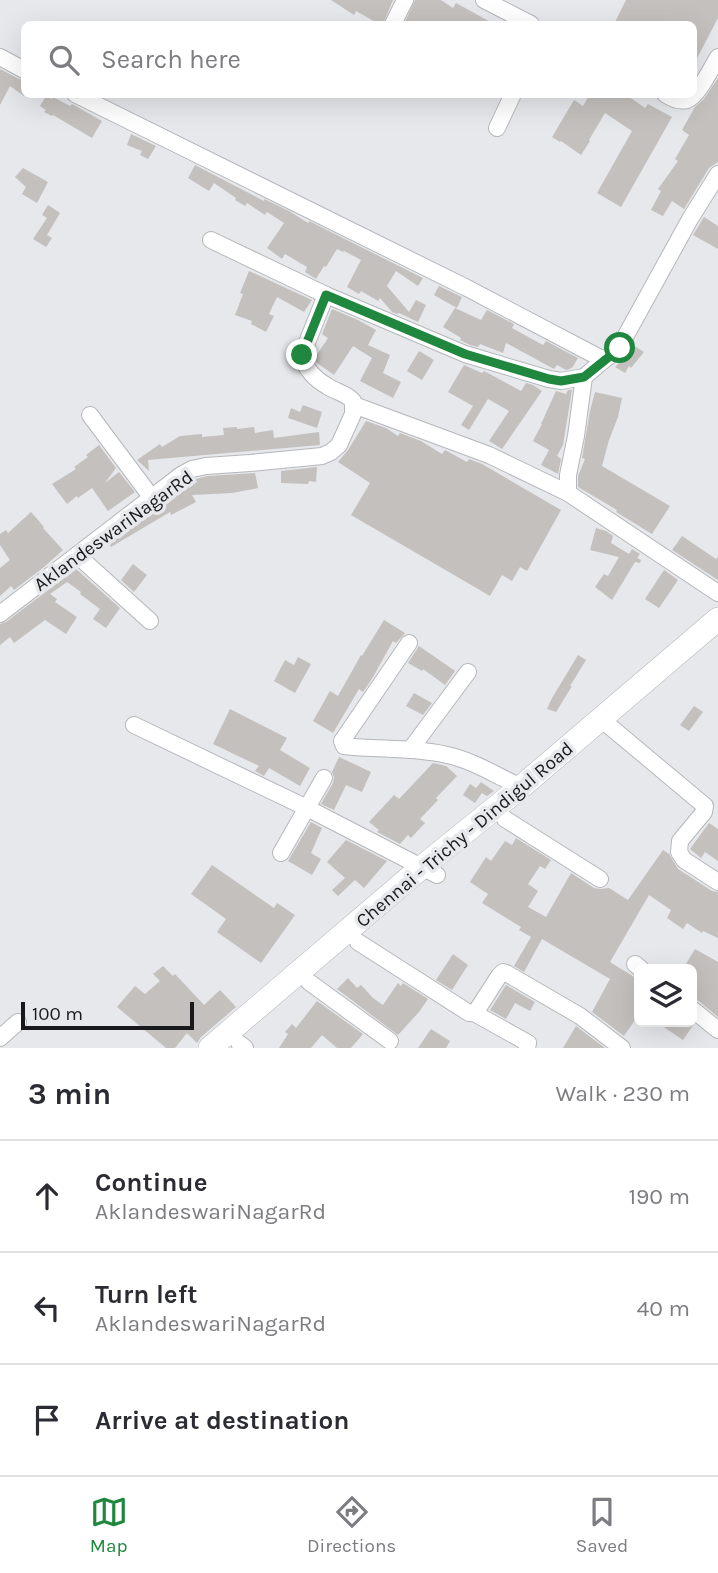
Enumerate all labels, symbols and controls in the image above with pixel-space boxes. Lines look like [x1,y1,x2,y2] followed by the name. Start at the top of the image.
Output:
[21,21,697,98] search box
[45,41,83,79] icon: search
[101,44,241,75] text: Search here
[604,332,635,363] route start
[286,339,317,370] route end
[30,466,197,596] street label: AklandeswariNagarRd
[352,738,578,932] street label: Chennai - Trichy - Dindigul Road
[634,964,697,1027] map controls
[634,964,697,1027] button: layers
[21,999,194,1031] scale bar
[32,1003,83,1025] text: 100 m
[28,1076,111,1112] text: 3 min
[556,1080,690,1107] text: Walk · 230 m
[95,1167,207,1198] text: Continue
[28,1177,66,1215] icon: ahead
[628,1183,690,1210] text: 190 m
[95,1198,326,1225] text: AklandeswariNagarRd
[95,1279,197,1310] text: Turn left
[28,1289,66,1327] icon: left
[637,1295,690,1322] text: 40 m
[95,1310,326,1337] text: AklandeswariNagarRd
[28,1401,66,1439] icon: arrive
[95,1405,349,1436] text: Arrive at destination
[90,1493,128,1557] tab: Map
[307,1493,396,1557] tab: Directions
[576,1493,628,1557] tab: Saved

